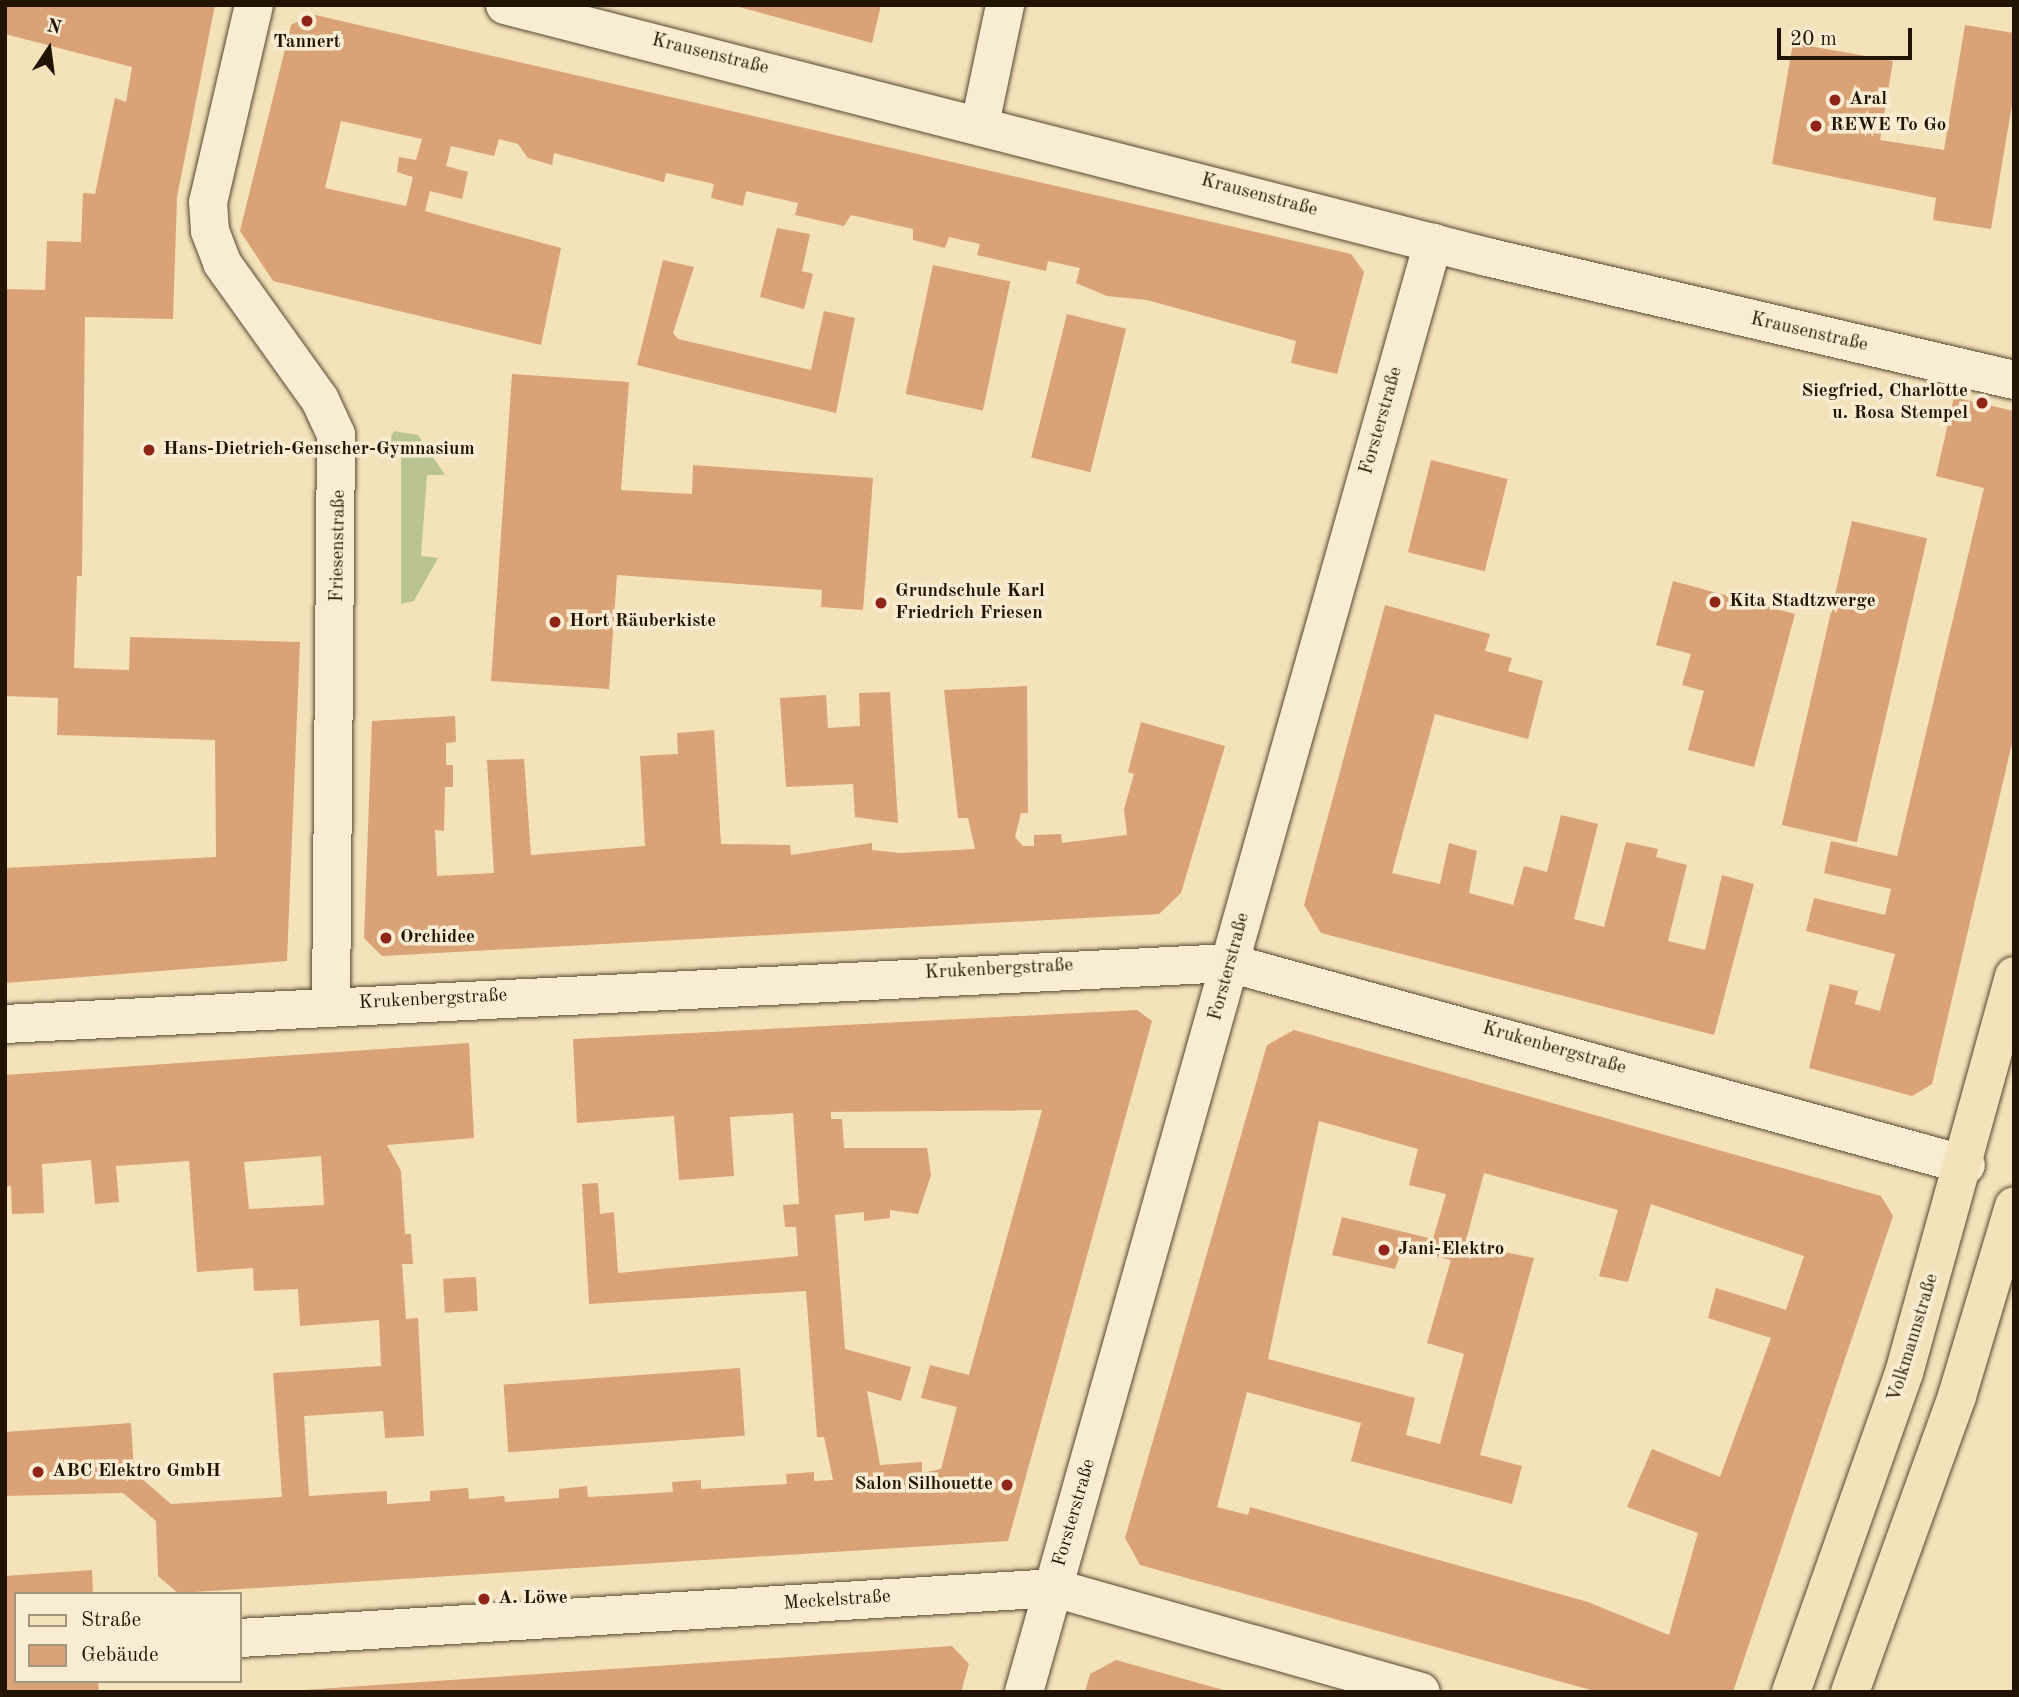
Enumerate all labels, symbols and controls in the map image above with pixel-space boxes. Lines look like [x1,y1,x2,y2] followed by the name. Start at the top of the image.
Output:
[299,13,315,29] marker: Tannert
[14,14,84,84] north arrow
[1781,14,1916,58] scale bar
[45,17,63,39] text: N
[649,29,771,81] street label: Krausenstraße
[1790,29,1837,50] text: 20 m
[273,32,341,54] place label: Tannert
[1849,89,1887,111] place label: Aral
[1827,92,1843,108] marker: Aral
[1830,115,1946,137] place label: REWE To Go
[1808,118,1824,134] marker: REWE To Go
[1198,169,1320,223] street label: Krausenstraße
[1748,308,1870,358] street label: Krausenstraße
[1356,365,1408,477] street label: Forsterstraße
[1801,381,1968,425] place label: Siegfried, Charlotte u. Rosa Stempel
[1974,395,1990,411] marker: Siegfried, Charlotte u. Rosa Stempel
[163,439,475,461] place label: Hans-Dietrich-Genscher-Gymnasium
[141,442,157,458] marker: Hans-Dietrich-Genscher-Gymnasium
[327,490,351,602] street label: Friesenstraße
[895,581,1045,625] place label: Grundschule Karl Friedrich Friesen
[1729,591,1876,613] place label: Kita Stadtzwerge
[1707,594,1723,610] marker: Kita Stadtzwerge
[873,595,889,611] marker: Grundschule Karl Friedrich Friesen
[569,611,716,633] place label: Hort Räuberkiste
[547,614,563,630] marker: Hort Räuberkiste
[1205,910,1255,1024] street label: Forsterstraße
[400,927,475,949] place label: Orchidee
[378,930,394,946] marker: Orchidee
[924,955,1074,985] street label: Krukenbergstraße
[358,985,508,1015] street label: Krukenbergstraße
[1479,1018,1629,1080] street label: Krukenbergstraße
[1398,1239,1504,1261] place label: Jani-Elektro
[1376,1242,1392,1258] marker: Jani-Elektro
[1884,1271,1944,1405] street label: Volkmannstraße
[1049,1457,1101,1569] street label: Forsterstraße
[52,1461,221,1483] place label: ABC Elektro GmbH
[30,1464,46,1480] marker: ABC Elektro GmbH
[855,1474,993,1496] place label: Salon Silhouette
[999,1477,1015,1493] marker: Salon Silhouette
[783,1586,891,1616] street label: Meckelstraße
[498,1588,568,1610] place label: A. Löwe
[476,1591,492,1607] marker: A. Löwe
[14,1592,242,1683] legend
[81,1610,141,1631] text: Straße
[81,1645,159,1666] text: Gebäude

